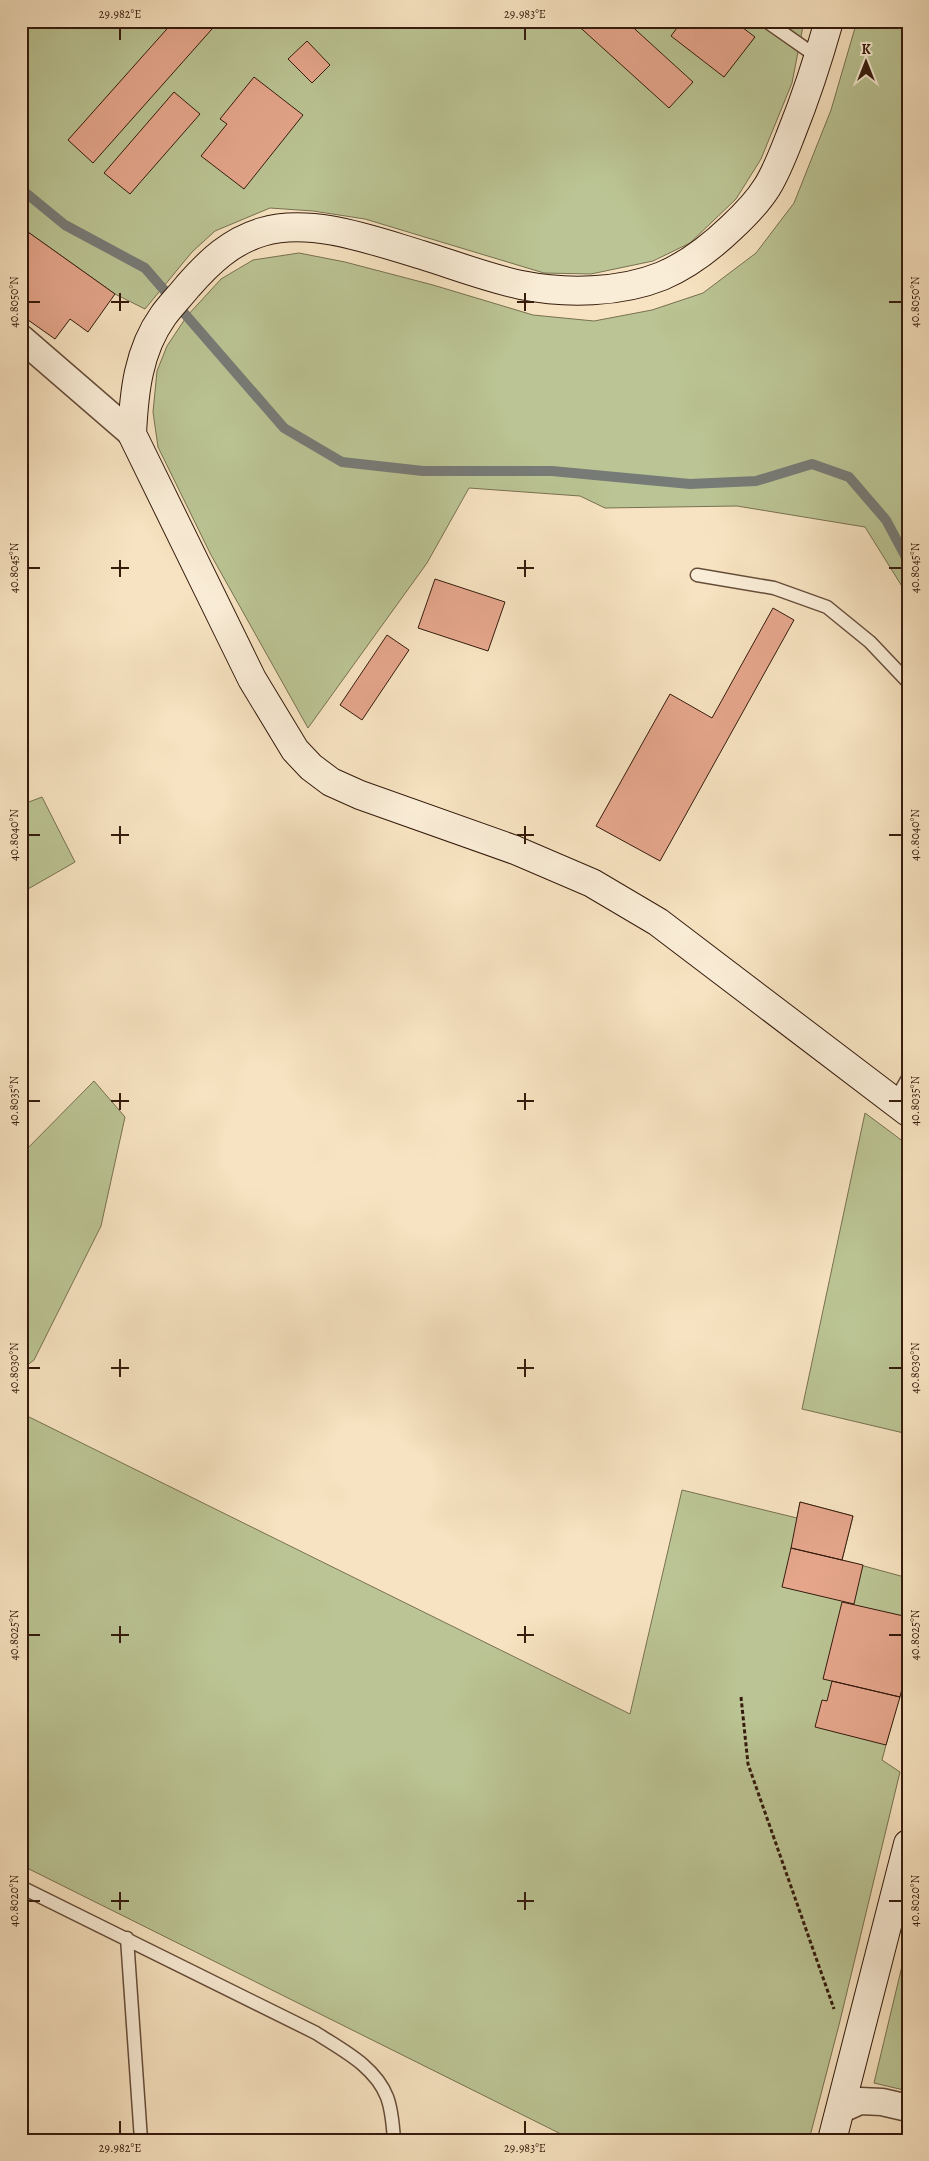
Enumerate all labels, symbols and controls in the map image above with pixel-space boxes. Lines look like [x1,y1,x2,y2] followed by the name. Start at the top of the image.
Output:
[99,6,141,22] text: 29.982°E
[504,6,546,22] text: 29.983°E
[842,38,892,88] north arrow
[861,40,871,59] text: K
[6,276,22,328] text: 40.8050°N
[907,276,923,328] text: 40.8050°N
[6,542,22,593] text: 40.8045°N
[907,542,923,593] text: 40.8045°N
[6,809,22,861] text: 40.8040°N
[907,809,923,861] text: 40.8040°N
[6,1076,22,1126] text: 40.8035°N
[907,1076,923,1126] text: 40.8035°N
[6,1342,22,1394] text: 40.8030°N
[907,1342,923,1394] text: 40.8030°N
[6,1609,22,1660] text: 40.8025°N
[907,1609,923,1660] text: 40.8025°N
[6,1875,22,1927] text: 40.8020°N
[907,1875,923,1927] text: 40.8020°N
[99,2140,141,2156] text: 29.982°E
[504,2140,546,2156] text: 29.983°E

